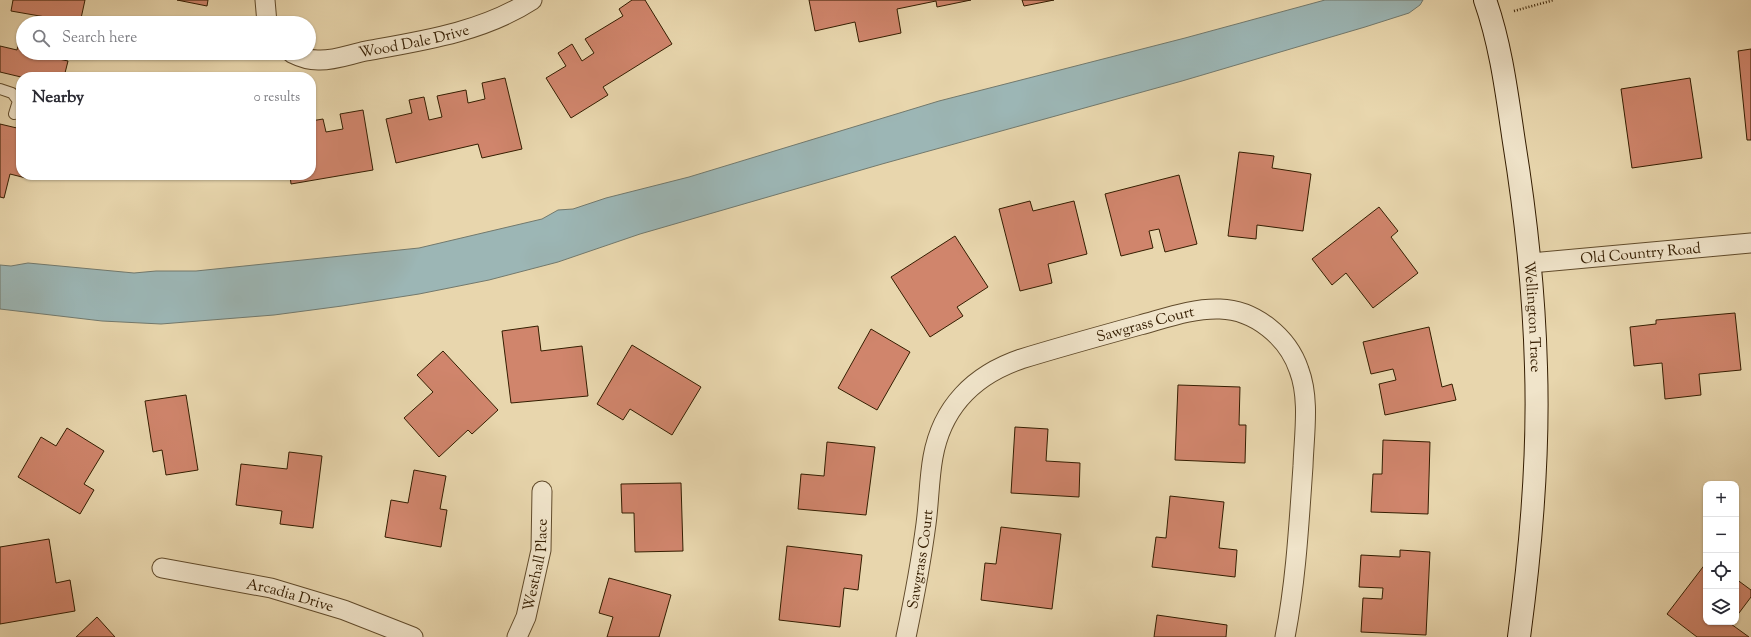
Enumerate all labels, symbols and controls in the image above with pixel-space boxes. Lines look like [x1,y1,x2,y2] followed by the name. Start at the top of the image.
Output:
[16,16,316,60] search box
[357,20,472,64] street label: Wood Dale Drive
[30,27,52,49] icon: search
[62,28,137,49] text: Search here
[32,86,84,110] text: Nearby
[254,89,300,107] text: 0 results
[1579,239,1702,270] street label: Old Country Road
[1517,260,1545,373] street label: Wellington Trace
[1094,302,1196,349] street label: Sawgrass Court
[1703,481,1739,625] map controls
[1703,481,1739,517] button: +
[903,509,940,611] street label: Sawgrass Court
[1703,517,1739,553] button: −
[519,519,554,614] street label: Westhall Place
[1703,553,1739,589] button: locate
[244,575,336,618] street label: Arcadia Drive
[1703,589,1739,625] button: layers

